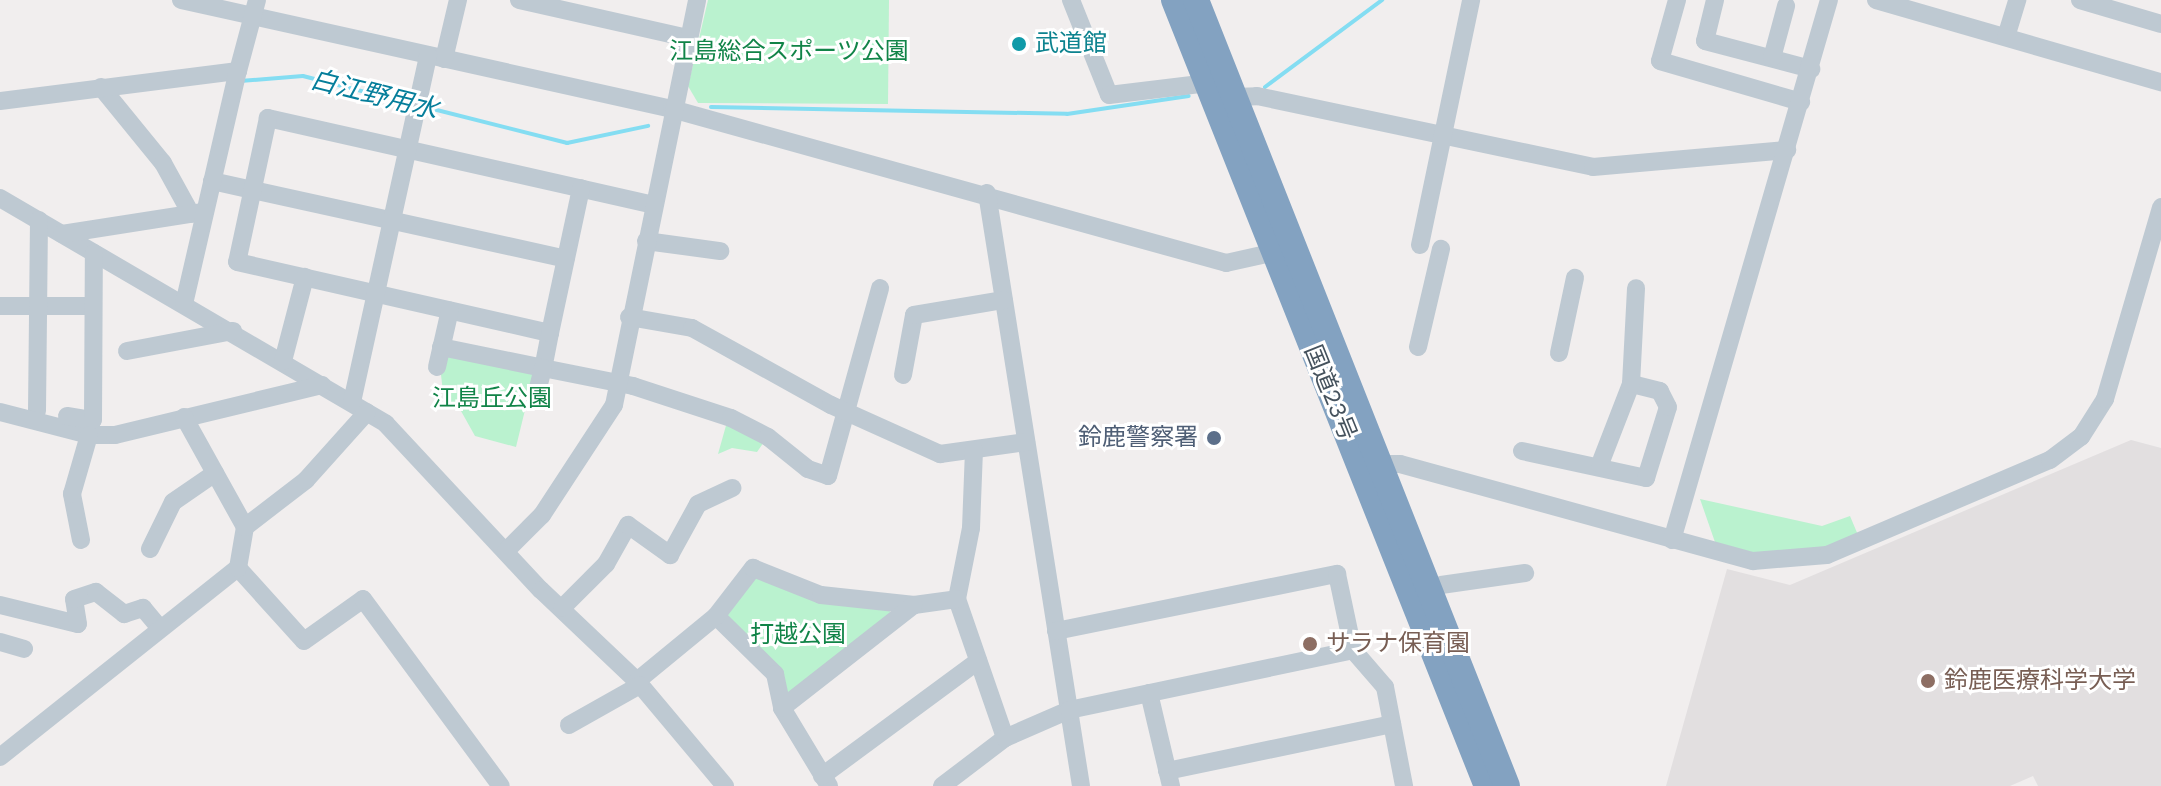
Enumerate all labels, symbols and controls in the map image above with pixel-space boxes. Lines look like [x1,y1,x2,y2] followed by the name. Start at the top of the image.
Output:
[1035,30,1107,58] place label: 武道館
[1010,35,1028,53] marker: 武道館
[669,38,909,66] park label: 江島総合スポーツ公園
[307,64,441,126] water label: 白江野用水
[1298,341,1362,445] street label: 国道23号
[432,385,552,413] park label: 江島丘公園
[1078,424,1198,452] place label: 鈴鹿警察署
[1205,429,1223,447] marker: 鈴鹿警察署
[750,621,846,649] park label: 打越公園
[1326,630,1470,658] place label: サラナ保育園
[1301,635,1319,653] marker: サラナ保育園
[1944,667,2136,695] place label: 鈴鹿医療科学大学
[1919,672,1937,690] marker: 鈴鹿医療科学大学

